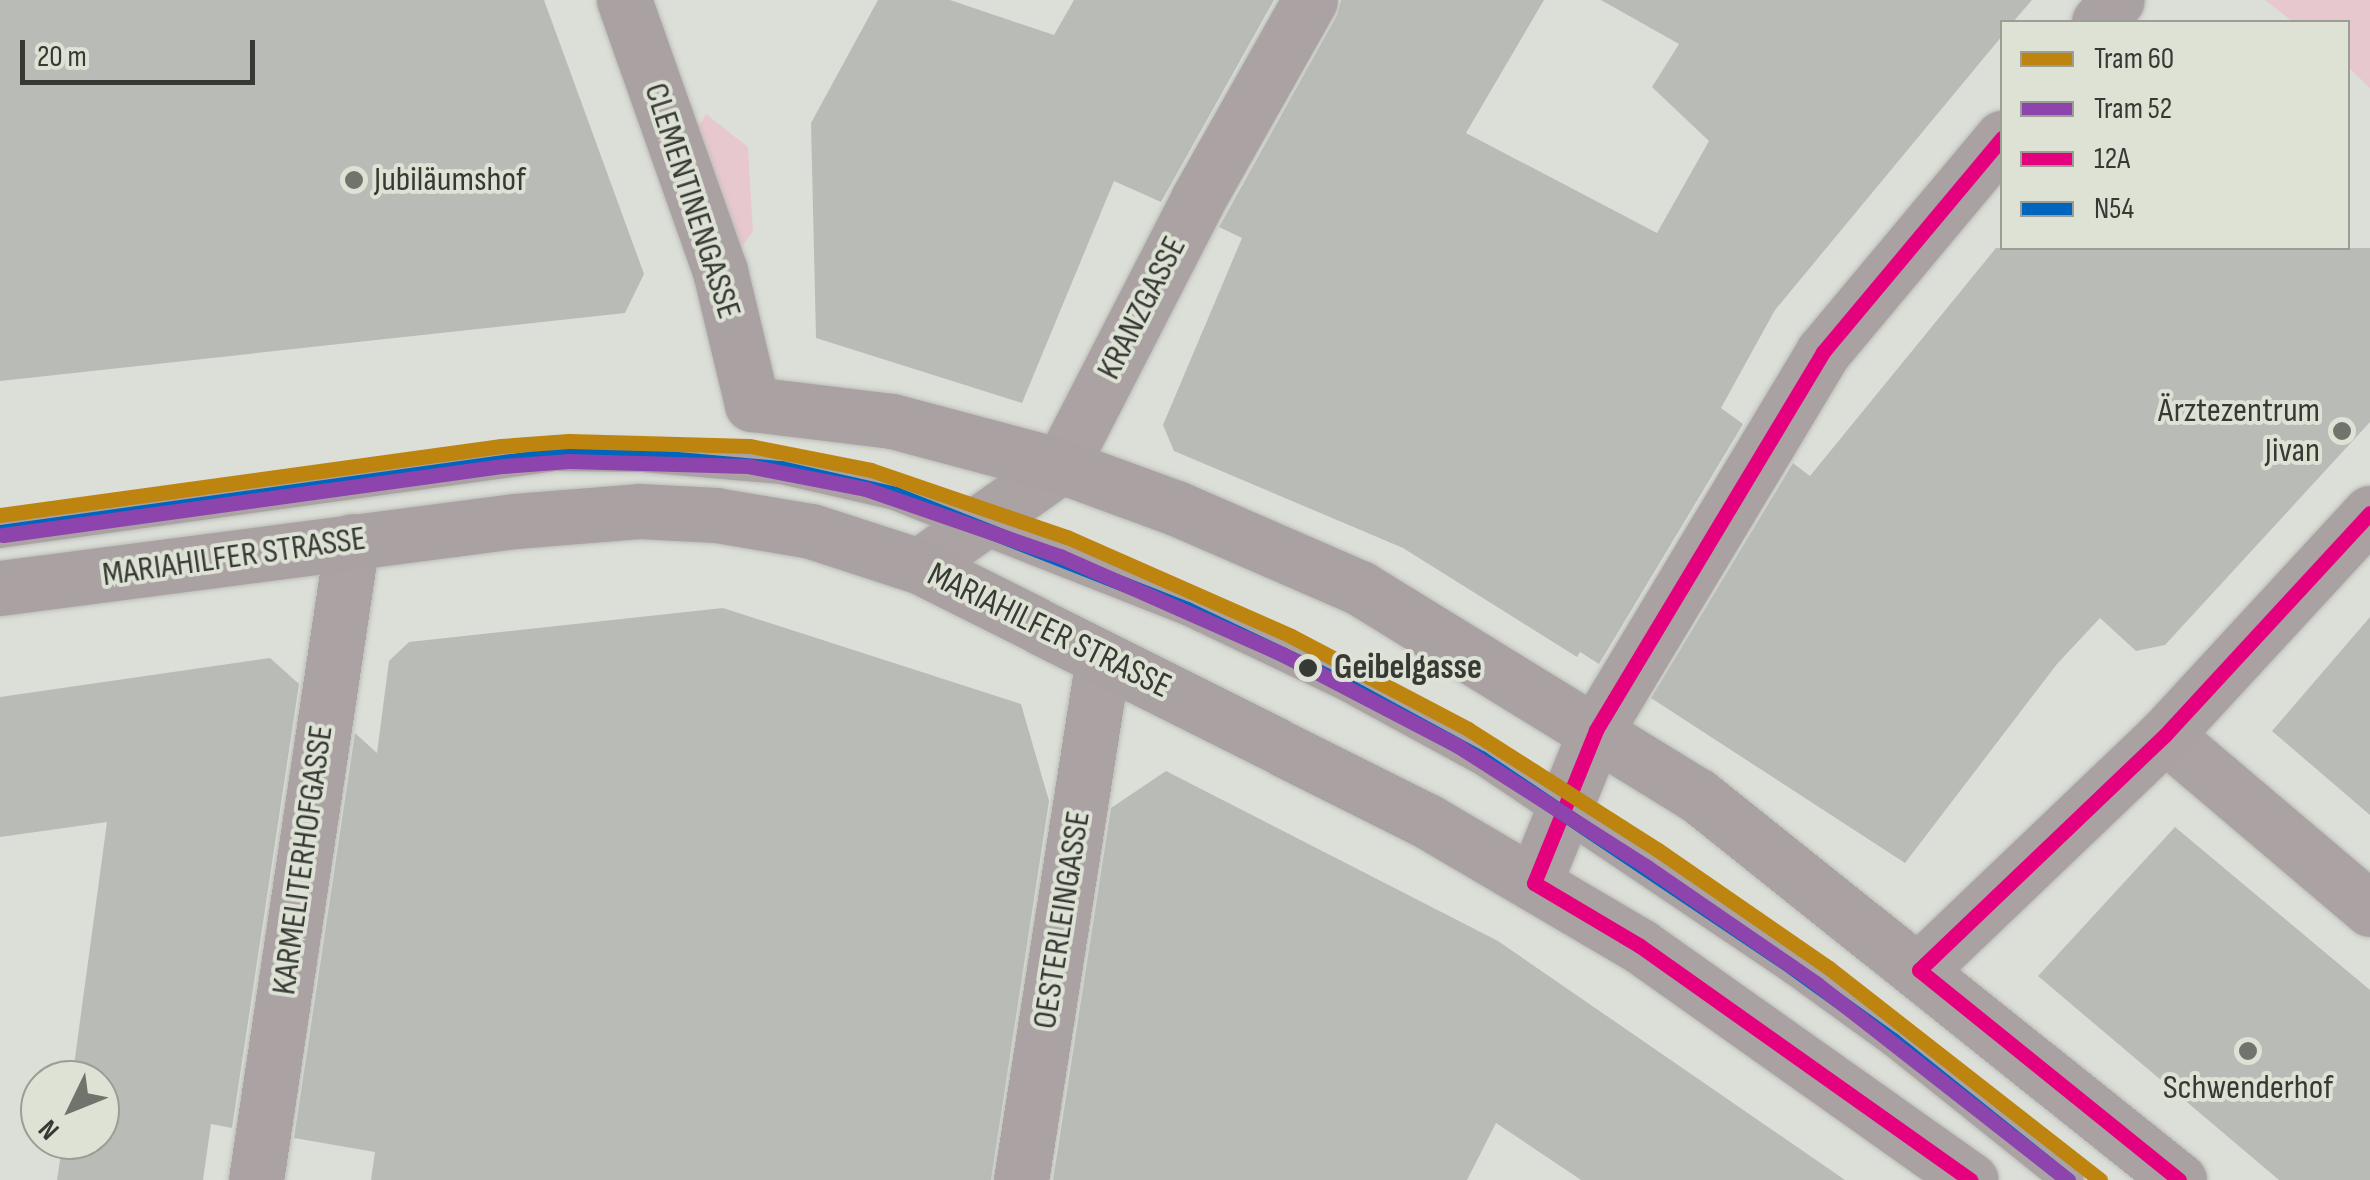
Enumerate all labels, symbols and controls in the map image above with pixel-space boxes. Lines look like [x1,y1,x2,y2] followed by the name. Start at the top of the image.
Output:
[25,20,260,82] scale bar
[2000,20,2350,250] legend
[37,39,87,75] text: 20 m
[2094,41,2174,77] text: Tram 60
[634,78,750,324] street label: CLEMENTINENGASSE
[2094,91,2172,127] text: Tram 52
[2094,141,2130,177] text: 12A
[374,159,526,201] place label: Jubiläumshof
[343,169,365,191] marker: Jubiläumshof
[2094,191,2134,227] text: N54
[1088,230,1196,386] street label: KRANZGASSE
[2158,390,2320,472] place label: Ärztezentrum Jivan
[2329,418,2355,444] marker: Ärztezentrum Jivan
[100,518,368,596] street label: MARIAHILFER STRASSE
[921,554,1177,708] street label: MARIAHILFER STRASSE
[1334,647,1482,689] place label: Geibelgasse
[1291,651,1325,685] marker: Geibelgasse
[263,723,343,997] street label: KARMELITERHOFGASSE
[1024,808,1100,1032] street label: OESTERLEINGASSE
[2237,1040,2259,1062] marker: Schwenderhof
[20,1060,120,1160] north arrow
[2163,1067,2333,1109] place label: Schwenderhof
[32,1113,66,1146] text: N

